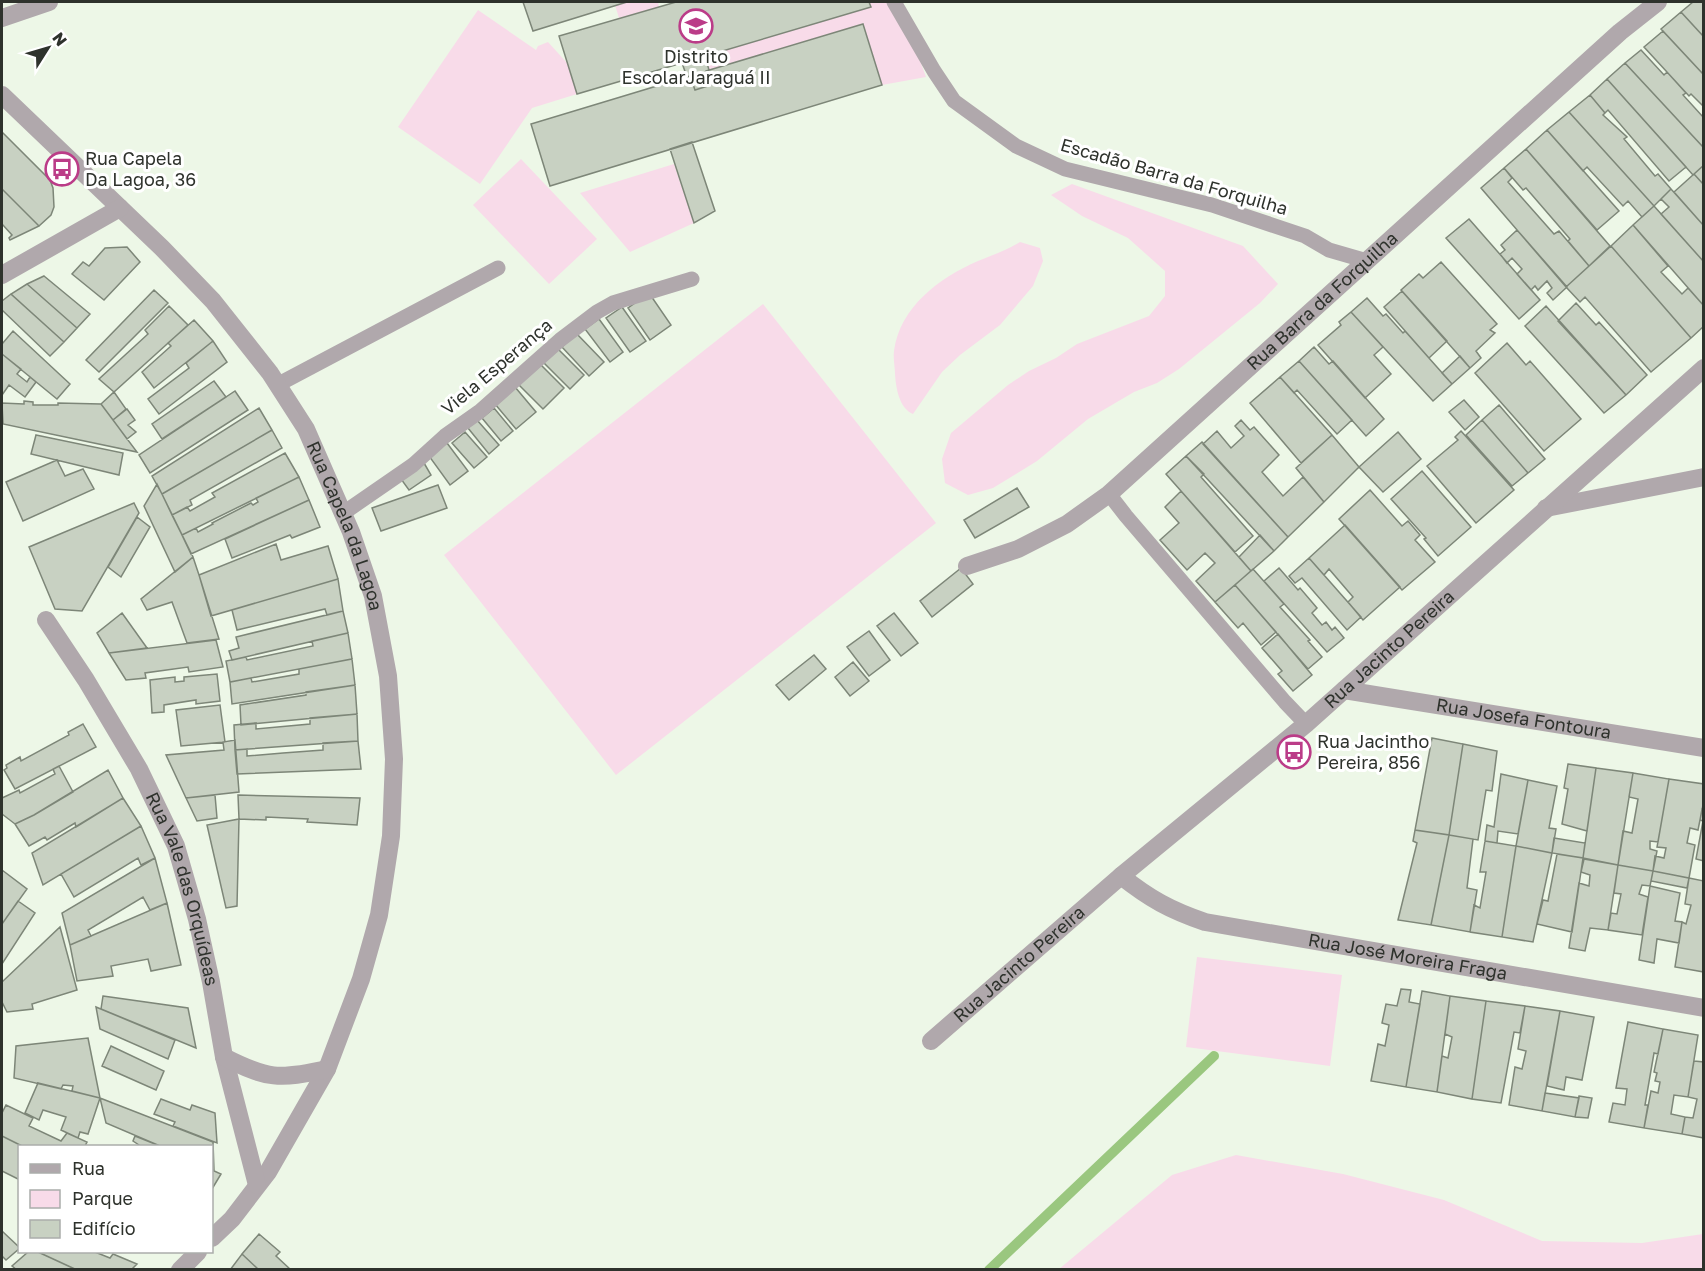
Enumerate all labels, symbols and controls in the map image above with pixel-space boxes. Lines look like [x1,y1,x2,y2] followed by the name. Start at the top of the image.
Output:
[678,8,714,44] school or university icon: Distrito EscolarJaraguá II
[18,18,78,78] north arrow
[48,28,72,50] text: N
[621,45,771,88] place label: Distrito EscolarJaraguá II
[1058,133,1290,219] street label: Escadão Barra da Forquilha
[85,147,196,190] place label: Rua Capela Da Lagoa, 36
[44,151,80,187] bus stop icon: Rua Capela Da Lagoa, 36
[1242,226,1402,374] street label: Rua Barra da Forquilha
[436,314,556,419] street label: Viela Esperança
[303,438,388,612] street label: Rua Capela da Lagoa
[1319,585,1458,712] street label: Rua Jacinto Pereira
[1435,693,1613,743] street label: Rua Josefa Fontoura
[1317,730,1429,773] place label: Rua Jacintho Pereira, 856
[1276,734,1312,770] bus stop icon: Rua Jacintho Pereira, 856
[142,788,224,988] street label: Rua Vale das Orquídeas
[948,901,1089,1027] street label: Rua Jacinto Pereira
[1307,928,1509,984] street label: Rua José Moreira Fraga
[18,1145,213,1253] legend
[72,1157,105,1179] text: Rua
[72,1187,133,1209] text: Parque
[72,1217,136,1239] text: Edifício

